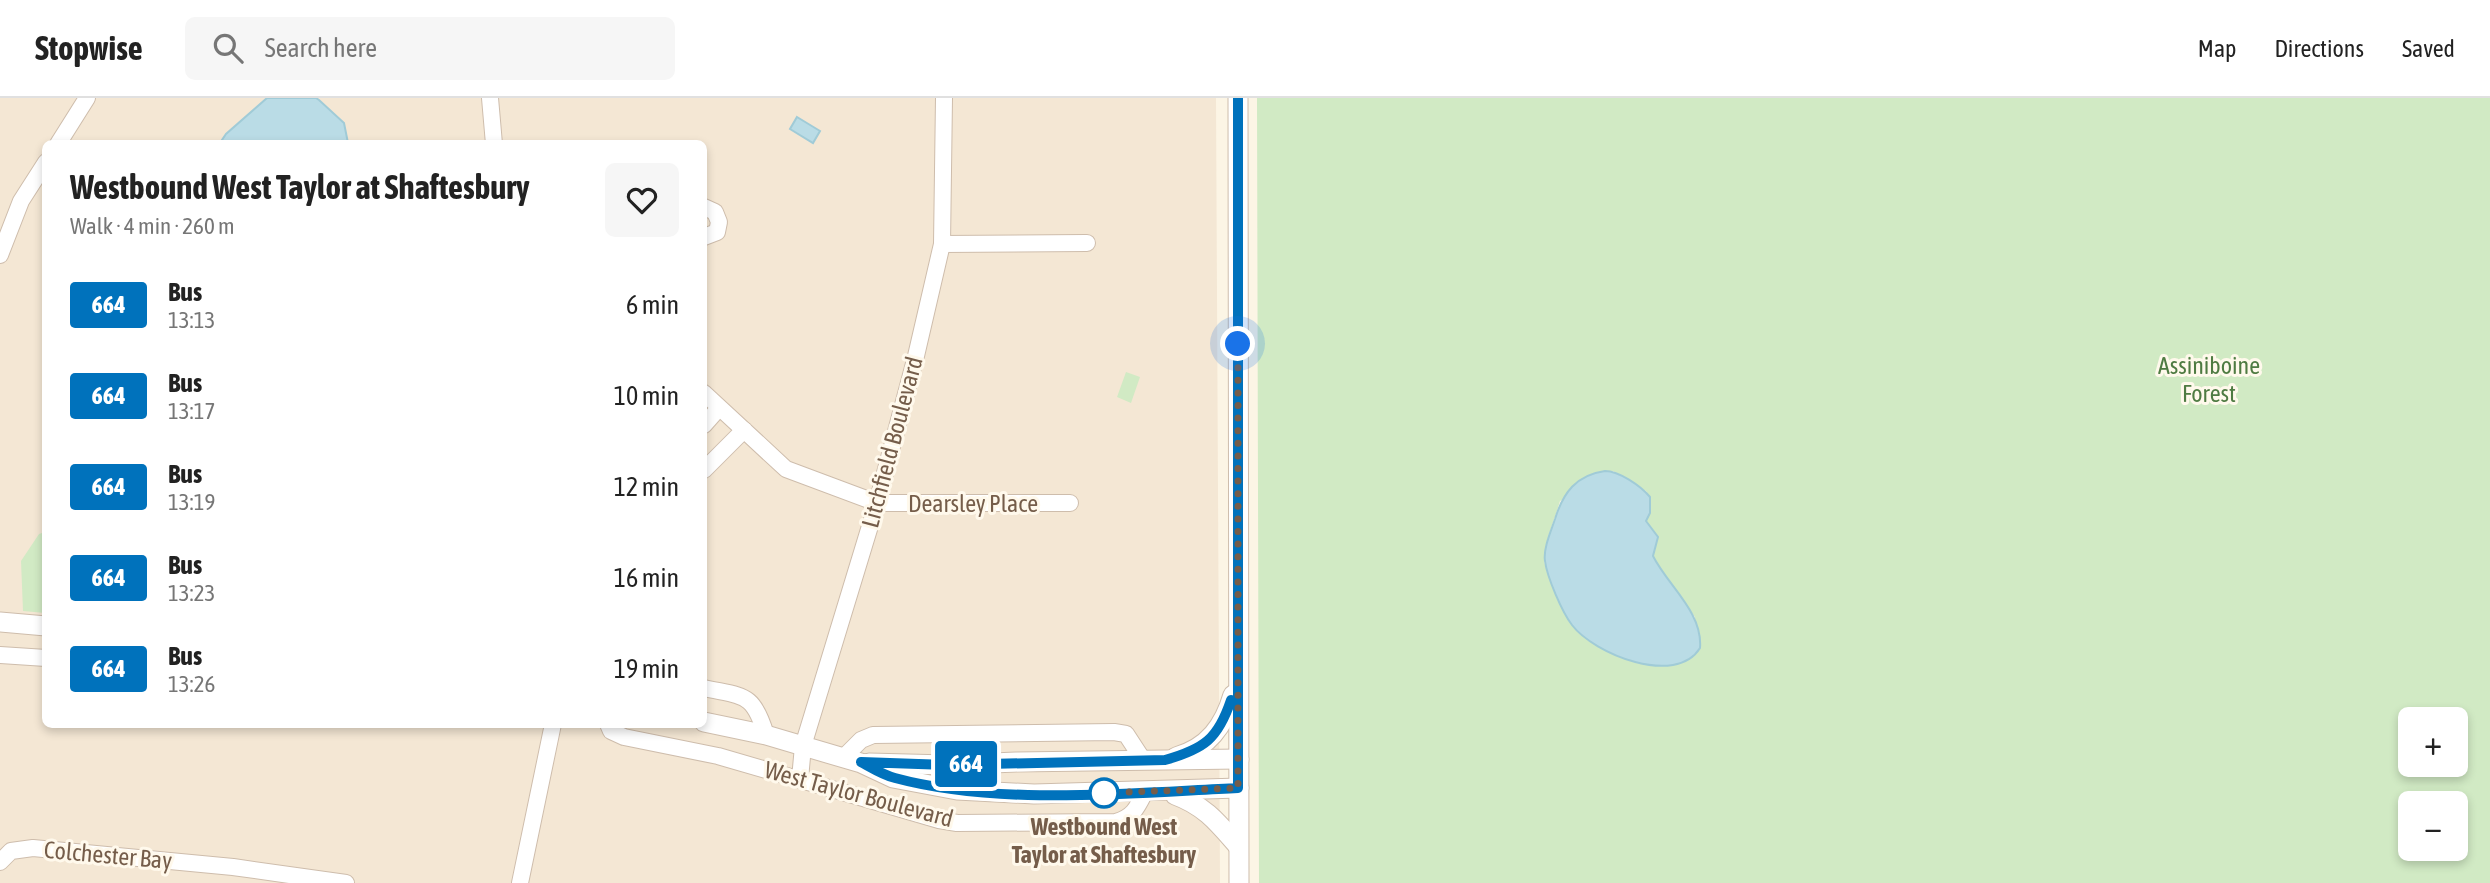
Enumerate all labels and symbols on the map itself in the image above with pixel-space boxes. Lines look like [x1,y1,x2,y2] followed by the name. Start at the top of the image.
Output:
[1220,326,1255,361] your location
[2158,352,2260,407] park label: Assiniboine Forest
[856,353,928,531] street label: Litchfield Boulevard
[908,490,1038,517] street label: Dearsley Place
[926,741,1006,787] line badge: 664
[762,756,956,832] street label: West Taylor Boulevard
[1089,778,1119,808] marker: Westbound West Taylor at Shaftesbury
[1012,813,1196,868] place label: Westbound West Taylor at Shaftesbury
[43,836,173,874] street label: Colchester Bay

